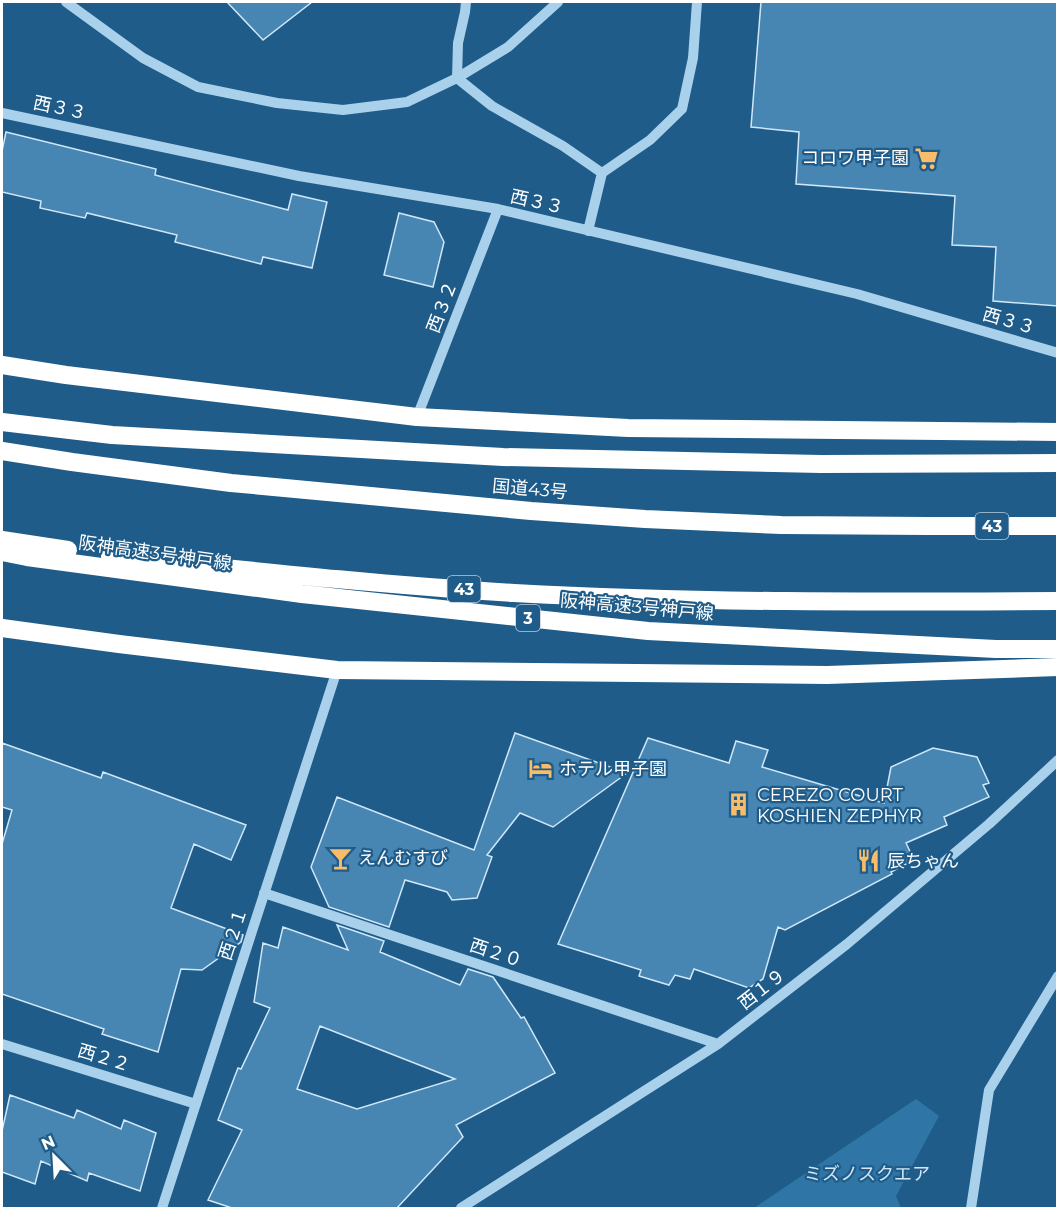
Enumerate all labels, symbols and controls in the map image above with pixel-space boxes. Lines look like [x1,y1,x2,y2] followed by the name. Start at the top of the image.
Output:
[31,92,89,124] street label: 西３３
[914,145,940,171] supermarket icon: コロワ甲子園
[801,147,909,169] place label: コロワ甲子園
[508,185,566,219] street label: 西３３
[422,278,462,336] street label: 西３２
[980,303,1038,339] street label: 西３３
[491,475,569,503] street label: 国道43号
[976,513,1008,539] road number: 43
[77,531,233,575] street label: 阪神高速3号神戸線
[448,576,480,602] road number: 43
[559,589,715,625] street label: 阪神高速3号神戸線
[516,605,540,631] road number: 3
[528,756,554,782] hotel icon: ホテル甲子園
[559,758,667,780] place label: ホテル甲子園
[757,784,922,827] place label: CEREZO COURT KOSHIEN ZEPHYR
[726,792,752,818] building icon: CEREZO COURT KOSHIEN ZEPHYR
[327,845,353,871] bar icon: えんむすび
[358,847,448,869] place label: えんむすび
[856,848,882,874] restaurant icon: 辰ちゃん
[887,850,959,872] place label: 辰ちゃん
[214,905,252,963] street label: 西２１
[467,934,525,972] street label: 西２０
[734,964,790,1014] street label: 西１９
[75,1040,133,1076] street label: 西２２
[24,1126,84,1186] north arrow
[38,1131,58,1154] text: N
[804,1163,930,1185] park label: ミズノスクエア

